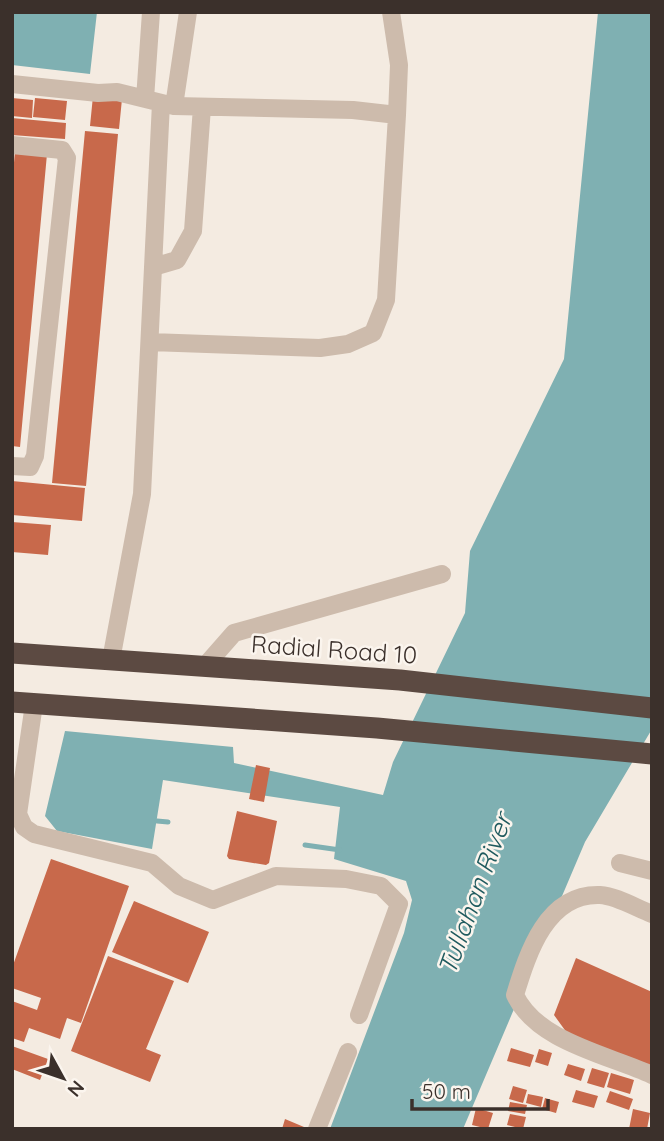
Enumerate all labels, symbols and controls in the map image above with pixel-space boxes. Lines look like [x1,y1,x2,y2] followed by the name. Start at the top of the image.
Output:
[250,628,418,670] street label: Radial Road 10
[430,806,520,979] water label: Tullahan River
[28,1043,98,1113] north arrow
[412,1068,548,1112] scale bar
[62,1076,90,1102] text: N
[422,1078,471,1104] text: 50 m

